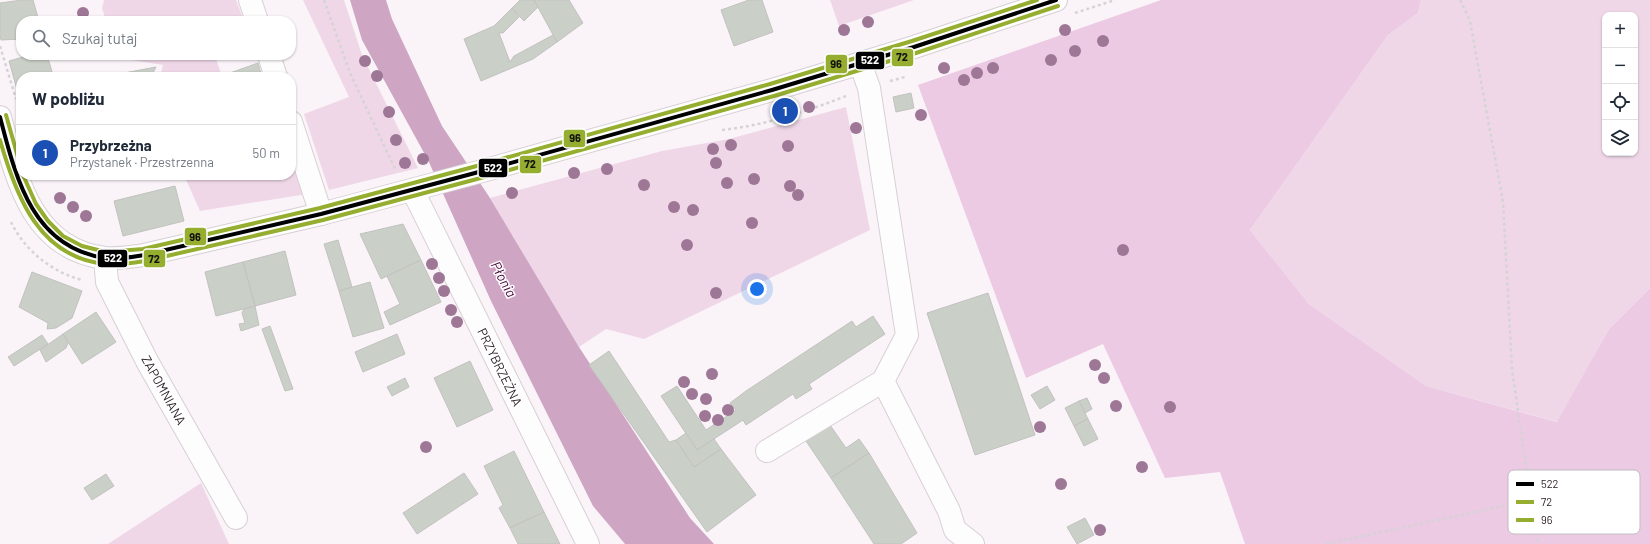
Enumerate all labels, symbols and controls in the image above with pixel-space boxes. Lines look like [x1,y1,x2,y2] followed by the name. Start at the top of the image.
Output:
[1602,12,1638,156] map controls
[1602,12,1638,48] button: +
[16,16,296,60] search box
[30,27,52,49] icon: search
[62,29,138,47] text: Szukaj tutaj
[891,48,914,67] line badge: 72
[1602,48,1638,84] button: −
[896,50,908,63] text: 72
[855,51,885,70] line badge: 522
[861,53,879,66] text: 522
[825,54,848,74] line badge: 96
[830,57,842,70] text: 96
[1602,84,1638,120] button: locate
[32,88,105,108] text: W pobliżu
[772,96,798,126] pin: 1
[1602,120,1638,156] button: layers
[563,129,586,148] line badge: 96
[569,131,581,144] text: 96
[70,136,152,154] text: Przybrzeżna
[43,145,47,161] text: 1
[253,145,280,161] text: 50 m
[70,154,214,170] text: Przystanek · Przestrzenna
[519,155,542,174] line badge: 72
[524,157,536,170] text: 72
[478,158,508,178] line badge: 522
[484,161,502,174] text: 522
[184,227,207,246] line badge: 96
[189,230,201,243] text: 96
[97,249,128,268] line badge: 522
[143,249,166,268] line badge: 72
[104,251,122,264] text: 522
[148,252,160,265] text: 72
[488,258,520,300] water label: Płonia
[747,279,767,299] your location
[474,325,526,409] street label: PRZYBRZEŻNA
[138,353,190,428] street label: ZAPOMNIANA
[1508,470,1640,534] legend
[1541,477,1559,490] text: 522
[1541,495,1552,508] text: 72
[1541,513,1553,526] text: 96

